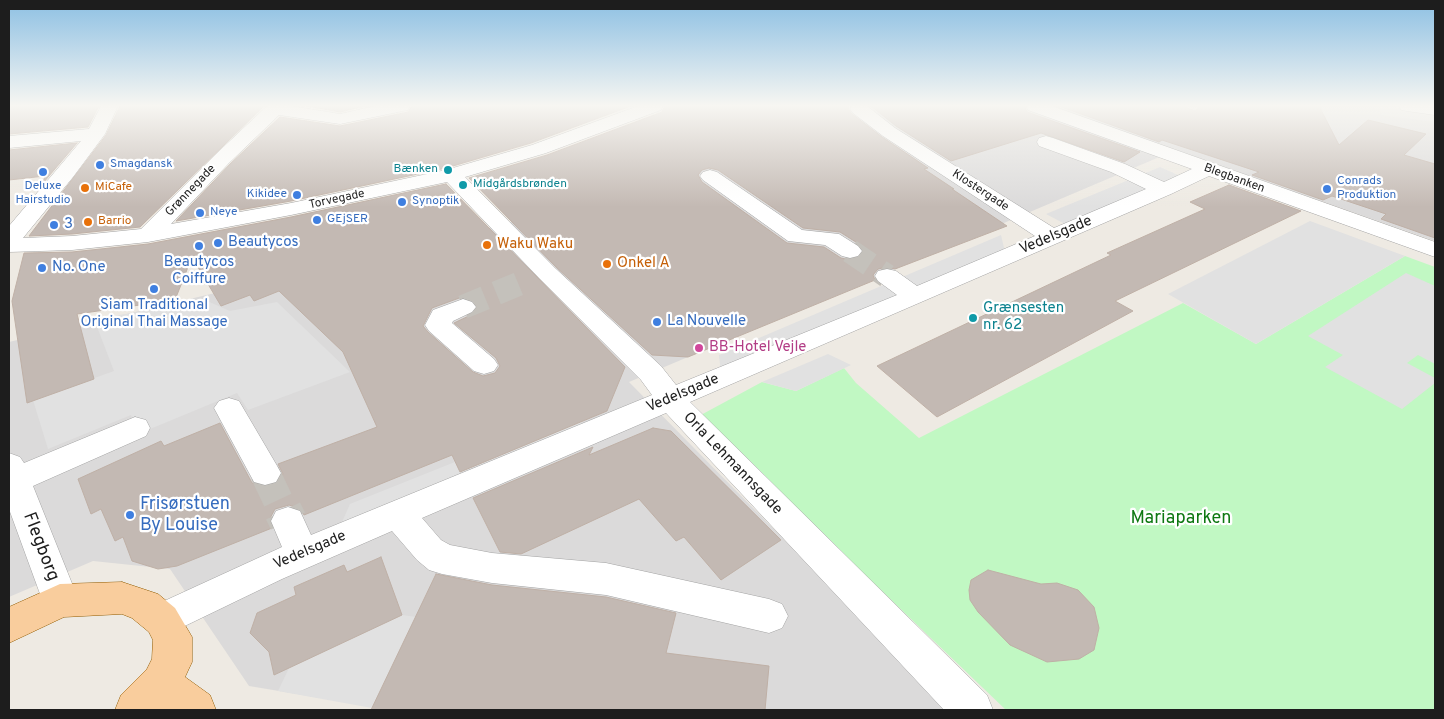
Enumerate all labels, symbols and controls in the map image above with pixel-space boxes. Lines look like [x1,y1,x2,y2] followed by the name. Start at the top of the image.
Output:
[110,158,173,172] place label: Smagdansk
[94,159,106,171] marker: Smagdansk
[1202,161,1266,197] street label: Blegbanken
[163,162,219,220] street label: Grønnegade
[394,163,438,177] place label: Bænken
[442,164,454,176] marker: Bænken
[37,166,49,178] marker: Deluxe Hairstudio
[949,167,1011,215] street label: Klostergade
[1337,175,1396,203] place label: Conrads Produktion
[473,178,567,192] place label: Midgårdsbrønden
[457,179,469,191] marker: Midgårdsbrønden
[16,180,70,208] place label: Deluxe Hairstudio
[95,181,132,195] place label: MiCafe
[79,182,91,194] marker: MiCafe
[1321,183,1333,195] marker: Conrads Produktion
[308,187,366,213] street label: Torvegade
[247,188,287,202] place label: Kikidee
[291,189,303,201] marker: Kikidee
[412,195,459,209] place label: Synoptik
[396,196,408,208] marker: Synoptik
[210,206,237,220] place label: Neye
[194,207,206,219] marker: Neye
[327,213,368,227] place label: GEjSER
[1017,213,1095,259] street label: Vedelsgade
[311,214,323,226] marker: GEjSER
[98,215,131,229] place label: Barrio
[64,216,73,234] place label: 3
[82,216,94,228] marker: Barrio
[48,219,60,231] marker: 3
[228,234,298,252] place label: Beautycos
[497,236,573,254] place label: Waku Waku
[212,237,224,249] marker: Beautycos
[481,239,493,251] marker: Waku Waku
[193,240,205,252] marker: Beautycos Coiffure
[164,254,234,289] place label: Beautycos Coiffure
[617,255,670,273] place label: Onkel A
[601,258,613,270] marker: Onkel A
[52,259,106,277] place label: No. One
[36,262,48,274] marker: No. One
[148,283,160,295] marker: Siam Traditional Original Thai Massage
[80,297,228,332] place label: Siam Traditional Original Thai Massage
[983,300,1064,335] place label: Grænsesten nr. 62
[967,312,979,324] marker: Grænsesten nr. 62
[667,313,746,331] place label: La Nouvelle
[651,316,663,328] marker: La Nouvelle
[709,339,806,357] place label: BB-Hotel Vejle
[693,342,705,354] marker: BB-Hotel Vejle
[644,371,722,417] street label: Vedelsgade
[679,409,785,519] street label: Orla Lehmannsgade
[140,494,230,536] place label: Frisørstuen By Louise
[1131,508,1231,530] park label: Mariaparken
[124,509,136,521] marker: Frisørstuen By Louise
[17,510,63,584] street label: Flegborg
[271,528,349,574] street label: Vedelsgade

